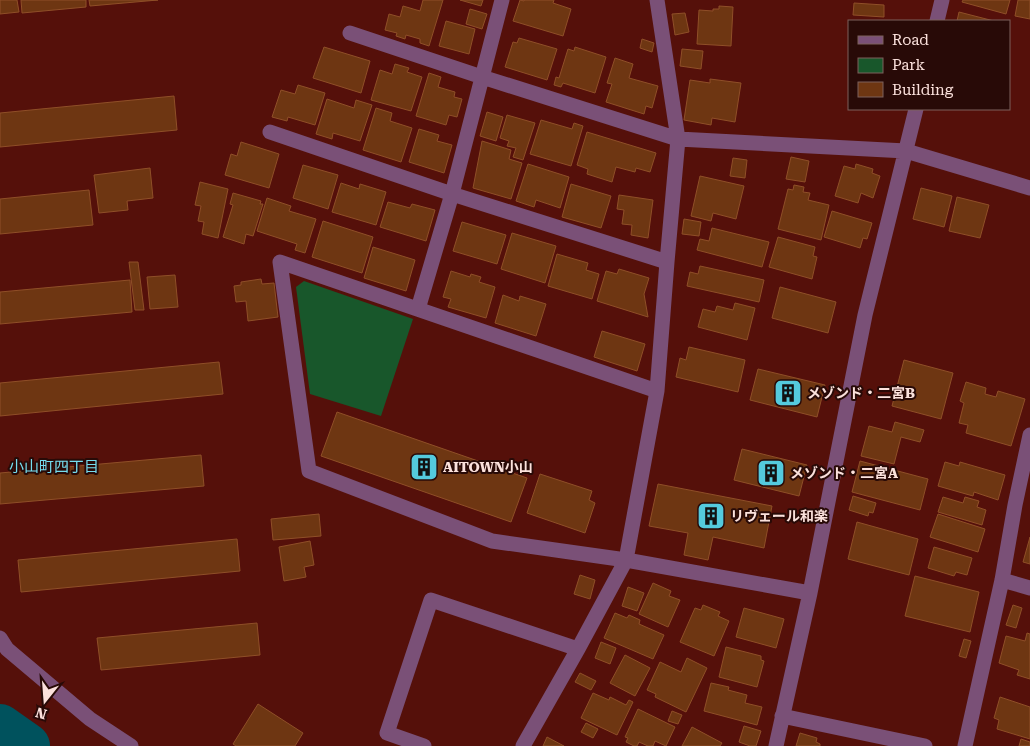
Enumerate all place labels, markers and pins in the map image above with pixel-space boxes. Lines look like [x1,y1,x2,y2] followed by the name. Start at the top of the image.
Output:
[773,378,803,408] building icon: メゾンド・二宮B
[807,385,915,401] place label: メゾンド・二宮B
[409,452,439,482] building icon: AITOWN小山
[756,458,786,488] building icon: メゾンド・二宮A
[443,459,533,475] place label: AITOWN小山
[790,465,898,481] place label: メゾンド・二宮A
[696,501,726,531] building icon: リヴェール和楽
[730,508,828,524] place label: リヴェール和楽

